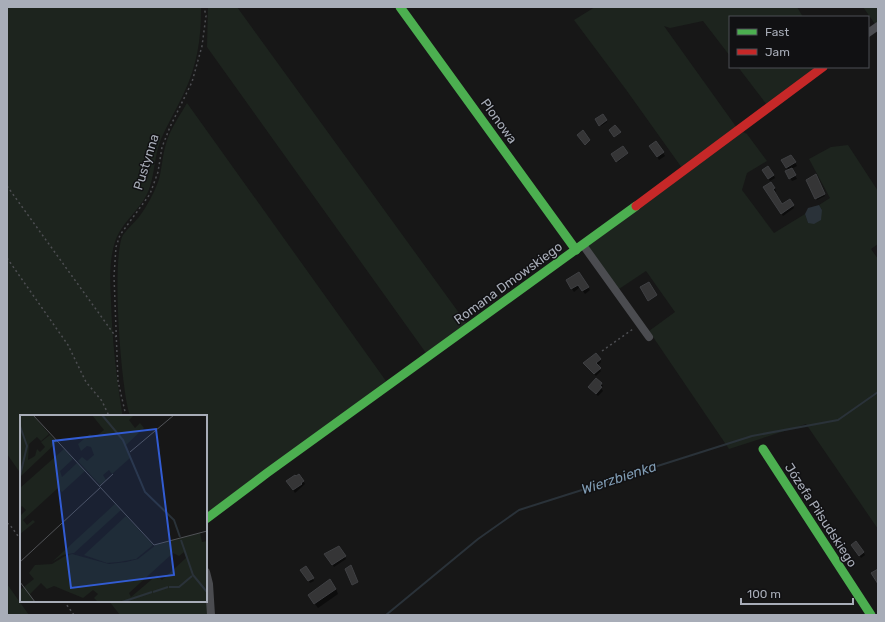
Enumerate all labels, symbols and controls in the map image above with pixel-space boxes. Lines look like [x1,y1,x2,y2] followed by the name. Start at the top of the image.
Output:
[729,16,869,68] legend
[765,25,789,39] text: Fast
[765,45,790,59] text: Jam
[478,96,520,146] street label: Plonowa
[130,132,162,192] street label: Pustynna
[451,239,566,328] street label: Romana Dmowskiego
[20,415,207,602] inset map
[579,458,659,498] water label: Wierzbienka
[781,460,860,570] street label: Józefa Piłsudskiego
[741,580,853,606] scale bar
[747,587,781,601] text: 100 m

